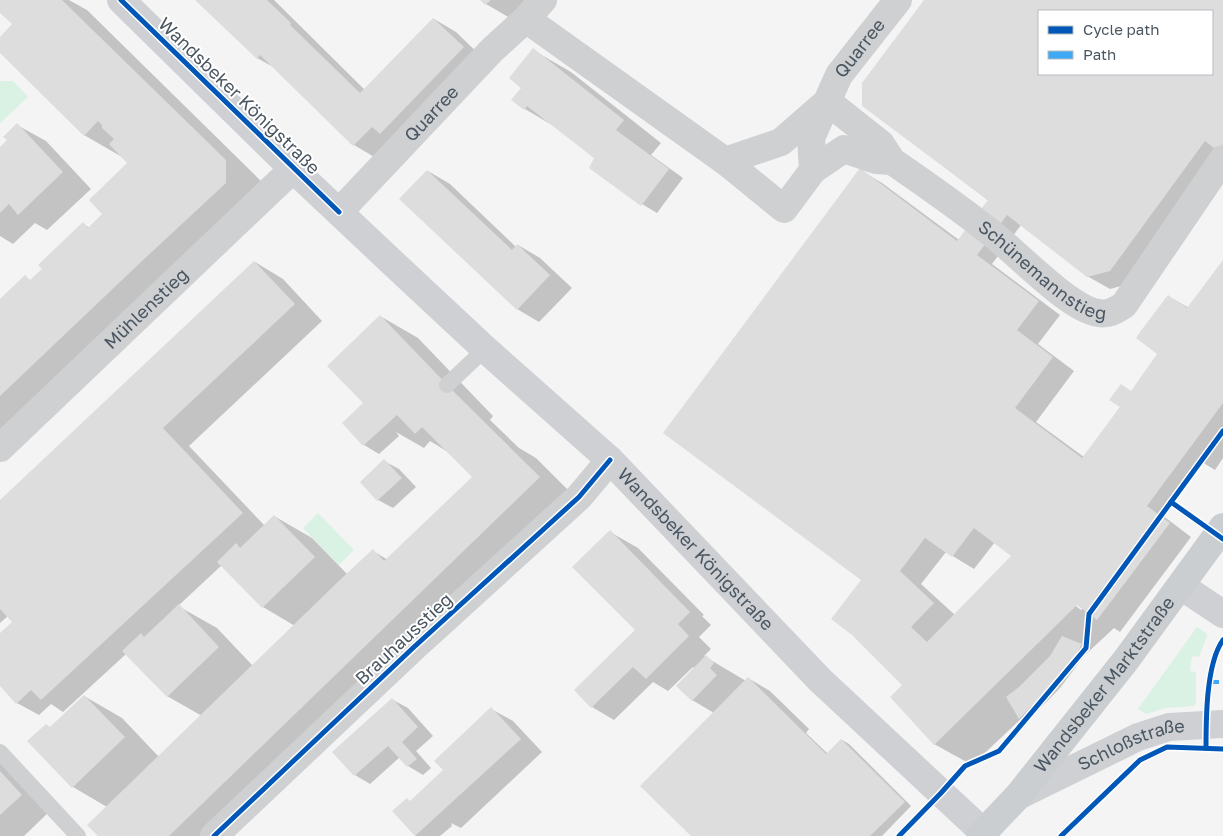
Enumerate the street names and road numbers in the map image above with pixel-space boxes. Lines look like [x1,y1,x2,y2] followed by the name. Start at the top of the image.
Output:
[154,12,325,178] street label: Wandsbeker Königstraße
[829,14,889,82] street label: Quarree
[399,80,463,146] street label: Quarree
[974,215,1108,324] street label: Schünemannstieg
[99,263,192,353] street label: Mühlenstieg
[613,463,779,634] street label: Wandsbeker Königstraße
[350,588,456,689] street label: Brauhausstieg
[1029,592,1179,777] street label: Wandsbeker Marktstraße
[1074,714,1185,775] street label: Schloßstraße

